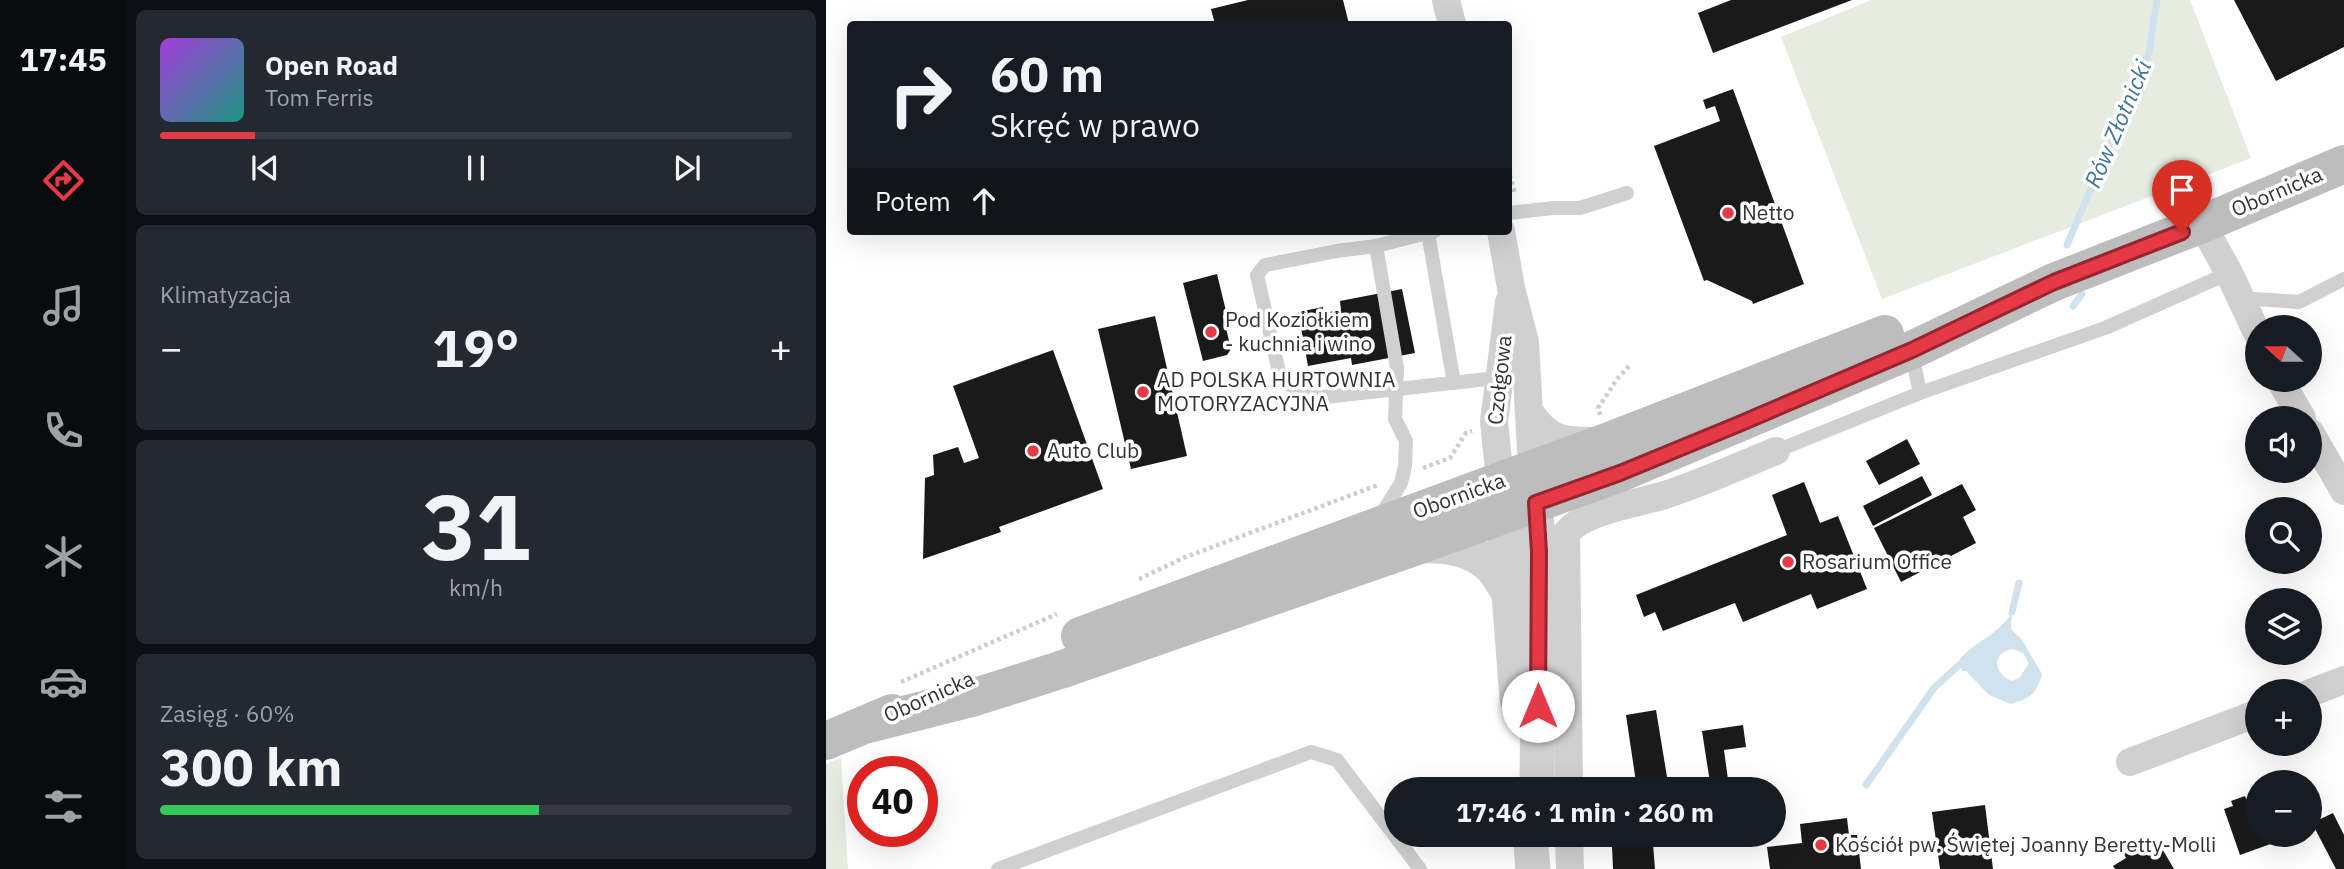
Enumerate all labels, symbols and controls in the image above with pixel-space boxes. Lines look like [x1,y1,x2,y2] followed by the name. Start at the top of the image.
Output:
[19,38,107,80] text: 17:45
[990,42,1104,105] text: 60 m
[265,48,398,82] text: Open Road
[875,49,966,140] icon: right
[2077,54,2158,192] water label: Rów Złotnicki
[265,82,374,112] text: Tom Ferris
[990,104,1200,146] text: Skręć w prawo
[246,149,284,187] icon: previous
[457,149,495,187] icon: pause
[668,149,706,187] icon: next
[39,156,88,205] icon: directions
[2227,159,2326,223] street label: Obornicka
[2152,160,2212,232] pin
[2163,171,2201,209] icon: arrive
[965,182,1003,220] icon: ahead
[875,184,951,218] text: Potem
[1742,198,1795,226] place label: Netto
[1720,205,1736,221] marker: Netto
[160,279,291,309] text: Klimatyzacja
[39,281,88,330] icon: music
[1225,305,1372,357] place label: Pod Koziołkiem - kuchnia i wino
[433,314,519,381] text: 19°
[2245,315,2322,392] north arrow
[2245,315,2322,847] map controls
[160,323,183,372] text: −
[769,323,792,372] text: +
[1203,324,1219,340] marker: Pod Koziołkiem - kuchnia i wino
[1480,334,1518,426] street label: Czołgowa
[1157,365,1395,417] place label: AD POLSKA HURTOWNIA MOTORYZACYJNA
[1135,384,1151,400] marker: AD POLSKA HURTOWNIA MOTORYZACYJNA
[39,406,88,455] icon: phone
[2245,406,2322,483] button: sound
[1047,436,1139,464] place label: Auto Club
[1025,443,1041,459] marker: Auto Club
[1409,465,1509,525] street label: Obornicka
[421,467,531,585] text: 31
[2245,497,2322,574] button: search
[39,532,88,581] icon: climate
[1802,547,1952,575] place label: Rosarium Office
[1780,554,1796,570] marker: Rosarium Office
[449,572,503,602] text: km/h
[2245,588,2322,665] button: layers
[39,657,88,706] icon: car
[879,664,978,728] street label: Obornicka
[1501,669,1575,743] position arrow
[2245,679,2322,756] button: +
[160,698,295,728] text: Zasięg · 60%
[160,733,342,800] text: 300 km
[847,756,938,847] speed limit sign: 40
[2245,770,2322,847] button: −
[39,782,88,831] icon: filters
[1456,795,1714,829] text: 17:46 · 1 min · 260 m
[1835,830,2216,858] place label: Kościół pw. Świętej Joanny Beretty-Molli
[1813,837,1829,853] marker: Kościół pw. Świętej Joanny Beretty-Molli

